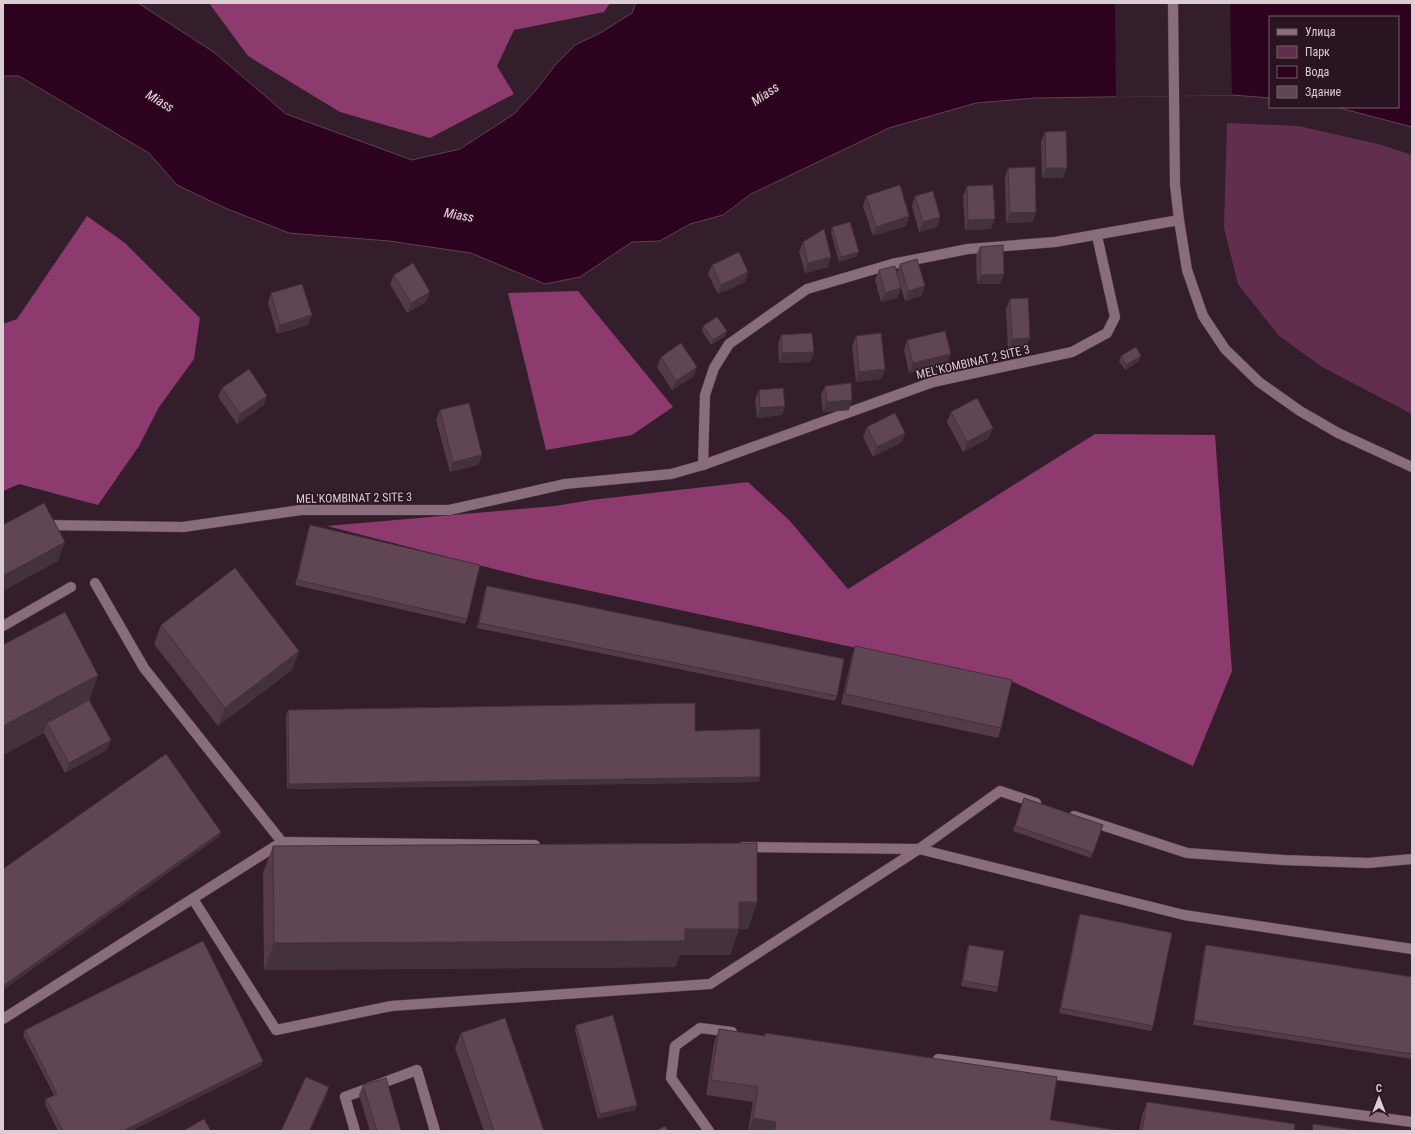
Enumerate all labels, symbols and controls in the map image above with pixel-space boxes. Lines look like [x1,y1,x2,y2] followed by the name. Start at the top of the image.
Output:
[1269,16,1399,108] legend
[1305,25,1336,39] text: Улица
[1305,45,1330,59] text: Парк
[1305,65,1330,79] text: Вода
[748,79,782,109] water label: Miass
[1305,85,1342,99] text: Здание
[143,87,177,115] water label: Miass
[443,205,475,225] water label: Miass
[915,342,1031,382] street label: MEL'KOMBINAT 2 SITE 3
[296,490,412,506] street label: MEL'KOMBINAT 2 SITE 3
[1359,1078,1399,1118] north arrow
[1376,1082,1382,1095] text: С

